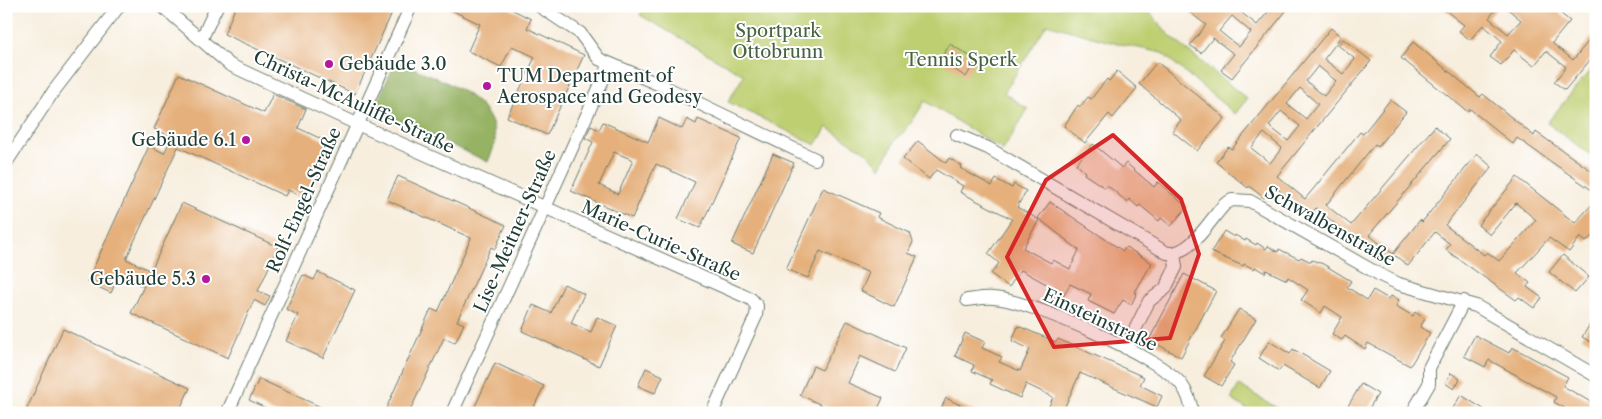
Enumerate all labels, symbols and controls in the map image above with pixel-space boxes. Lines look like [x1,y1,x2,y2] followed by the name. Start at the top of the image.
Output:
[733,20,823,63] park label: Sportpark Ottobrunn
[250,46,458,158] street label: Christa-McAuliffe-Straße
[905,49,1019,71] park label: Tennis Sperk
[339,53,447,75] place label: Gebäude 3.0
[323,58,335,70] marker: Gebäude 3.0
[496,65,703,108] place label: TUM Department of Aerospace and Geodesy
[481,80,493,92] marker: TUM Department of Aerospace and Geodesy
[262,124,346,276] street label: Rolf-Engel-Straße
[131,129,236,151] place label: Gebäude 6.1
[240,134,252,146] marker: Gebäude 6.1
[469,146,561,316] street label: Lise-Meitner-Straße
[1261,181,1399,271] street label: Schwalbenstraße
[578,196,744,286] street label: Marie-Curie-Straße
[90,268,196,290] place label: Gebäude 5.3
[200,273,212,285] marker: Gebäude 5.3
[1039,284,1161,356] street label: Einsteinstraße

